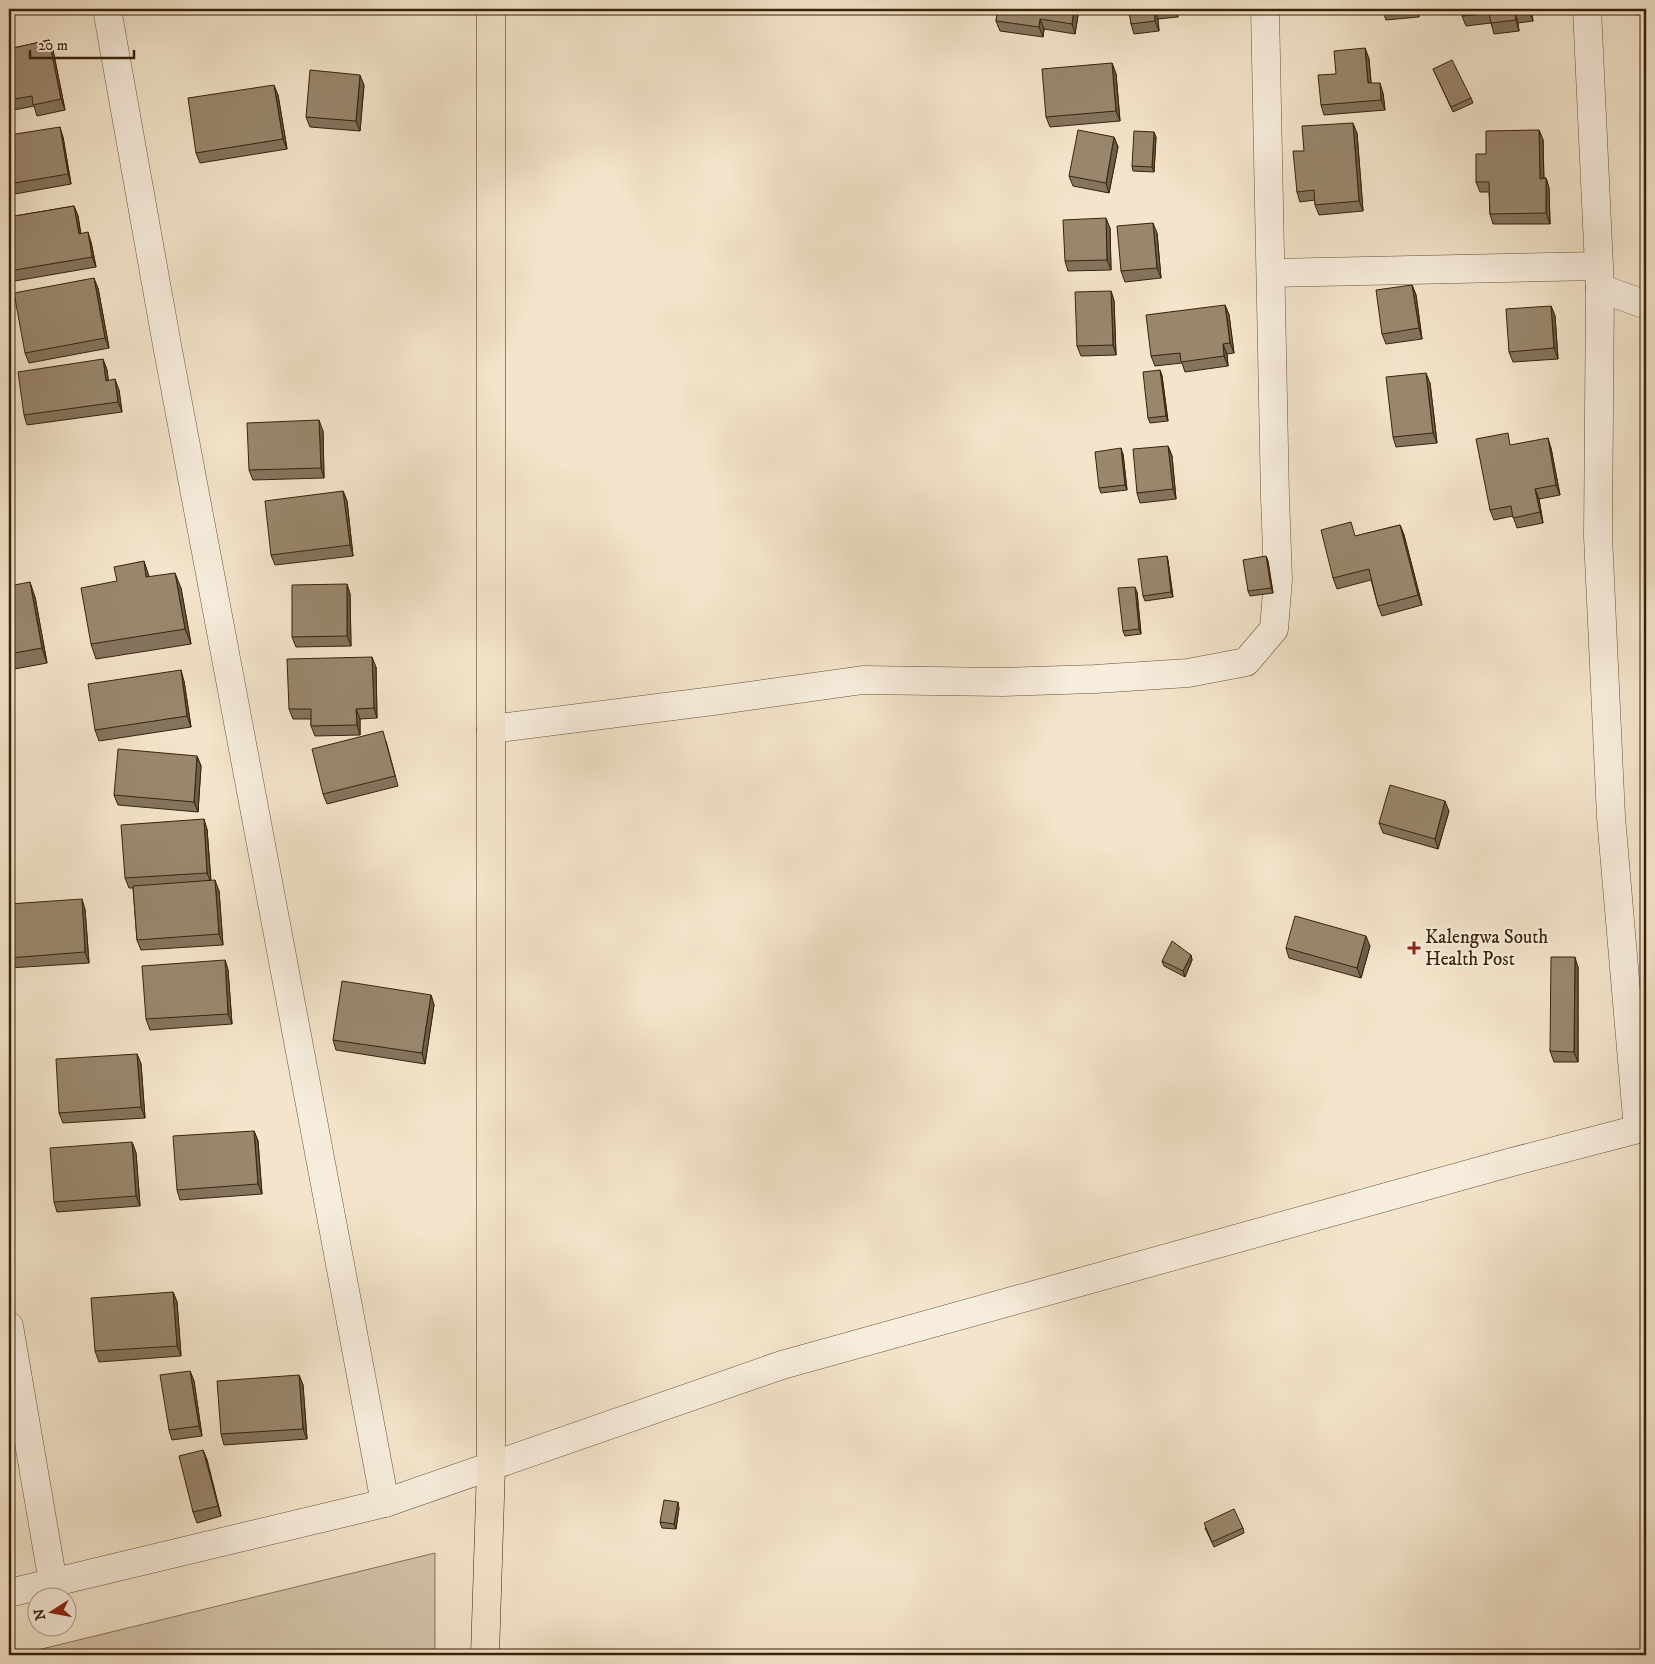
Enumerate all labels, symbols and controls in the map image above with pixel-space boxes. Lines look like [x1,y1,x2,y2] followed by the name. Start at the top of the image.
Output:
[30,28,134,60] scale bar
[38,36,68,55] text: 20 m
[1425,926,1548,971] place label: Kalengwa South Health Post
[1407,941,1421,955] marker: Kalengwa South Health Post
[28,1586,78,1636] north arrow
[30,1606,50,1622] text: N

